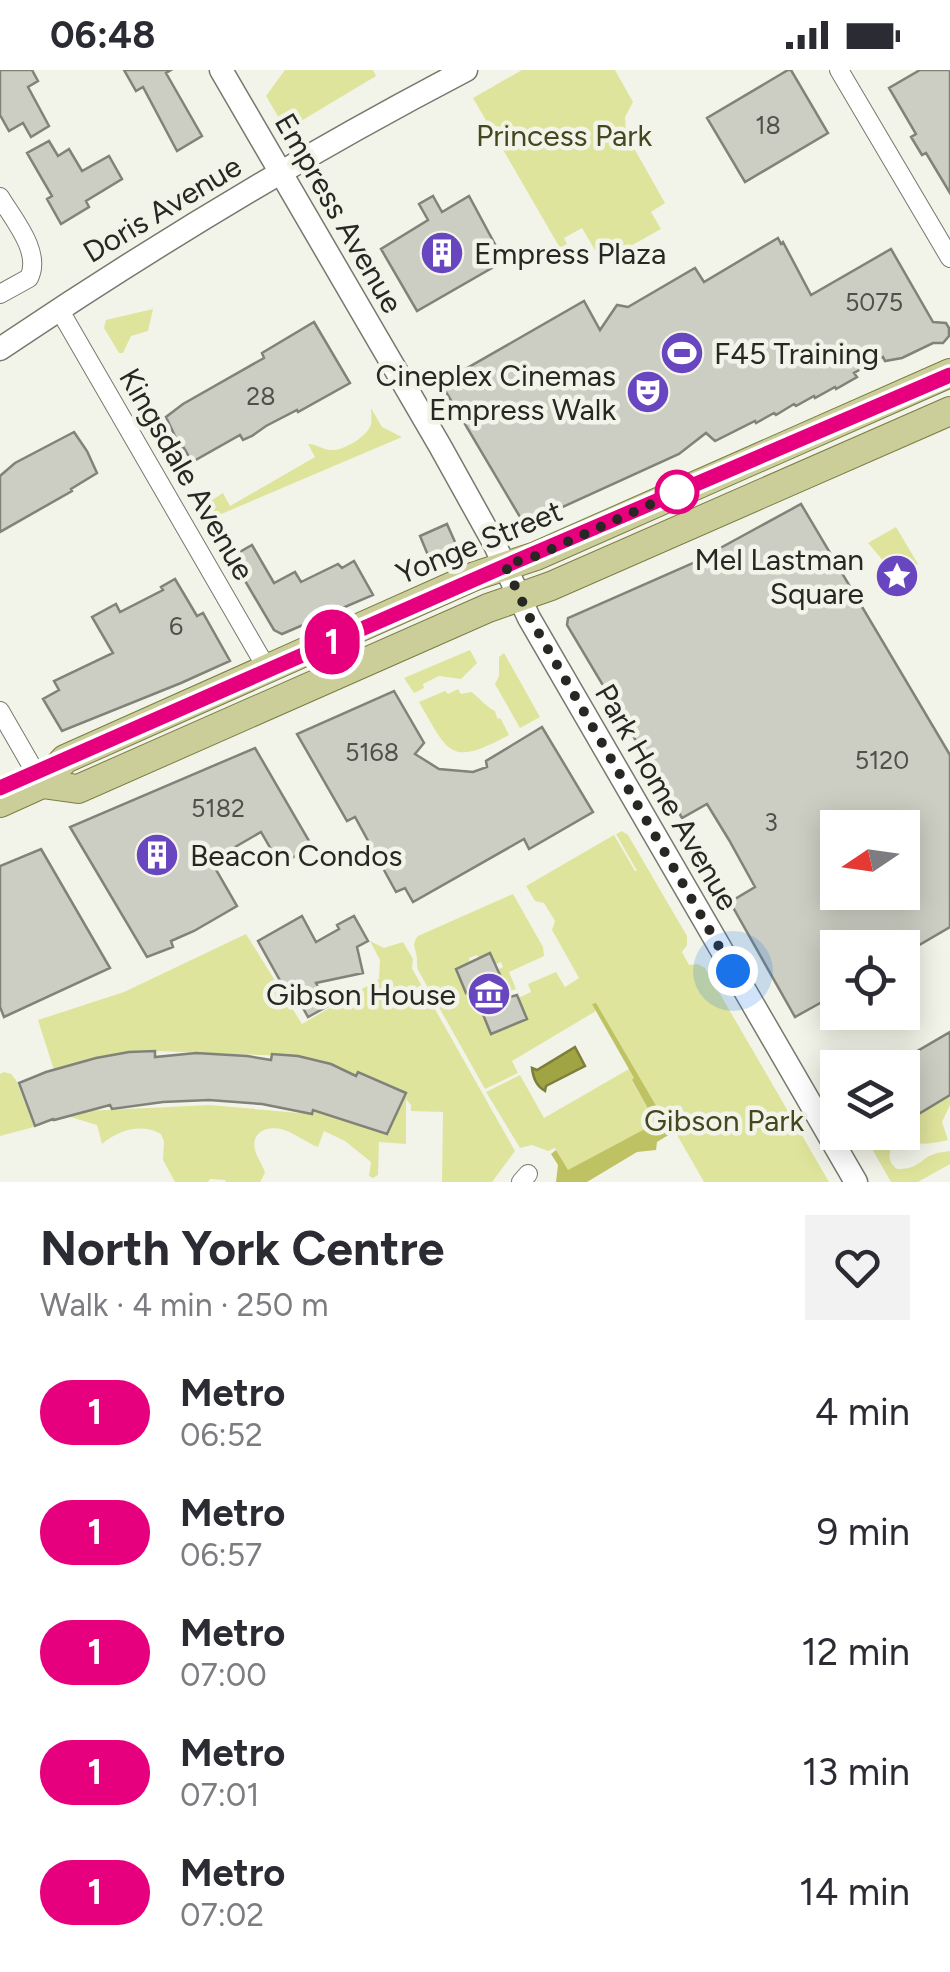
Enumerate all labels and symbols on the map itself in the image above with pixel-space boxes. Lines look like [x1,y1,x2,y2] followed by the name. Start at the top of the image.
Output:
[267,107,411,319] street label: Empress Avenue
[755,110,781,140] house number: 18
[476,117,653,154] park label: Princess Park
[76,147,248,271] street label: Doris Avenue
[419,230,465,276] building icon: Empress Plaza
[474,235,666,272] place label: Empress Plaza
[845,287,903,317] house number: 5075
[659,330,705,376] sports icon: F45 Training
[714,335,879,372] place label: F45 Training
[376,357,616,428] place label: Cineplex Cinemas Empress Walk
[111,362,263,586] street label: Kingsdale Avenue
[625,369,671,415] theatre icon: Cineplex Cinemas Empress Walk
[246,381,276,411] house number: 28
[656,471,698,513] unlabelled marker
[391,492,567,592] street label: Yonge Street
[694,541,864,612] place label: Mel Lastman Square
[874,553,920,599] place icon: Mel Lastman Square
[300,610,364,674] line badge: 1
[169,611,183,641] house number: 6
[587,677,747,917] street label: Park Home Avenue
[345,737,399,767] house number: 5168
[855,745,909,775] house number: 5120
[191,793,245,823] house number: 5182
[764,807,778,837] house number: 3
[820,810,920,910] north arrow
[134,832,180,878] building icon: Beacon Condos
[190,837,403,874] place label: Beacon Condos
[708,946,758,996] your location
[466,971,512,1017] museum icon: Gibson House
[266,976,456,1013] place label: Gibson House
[644,1102,804,1139] park label: Gibson Park

